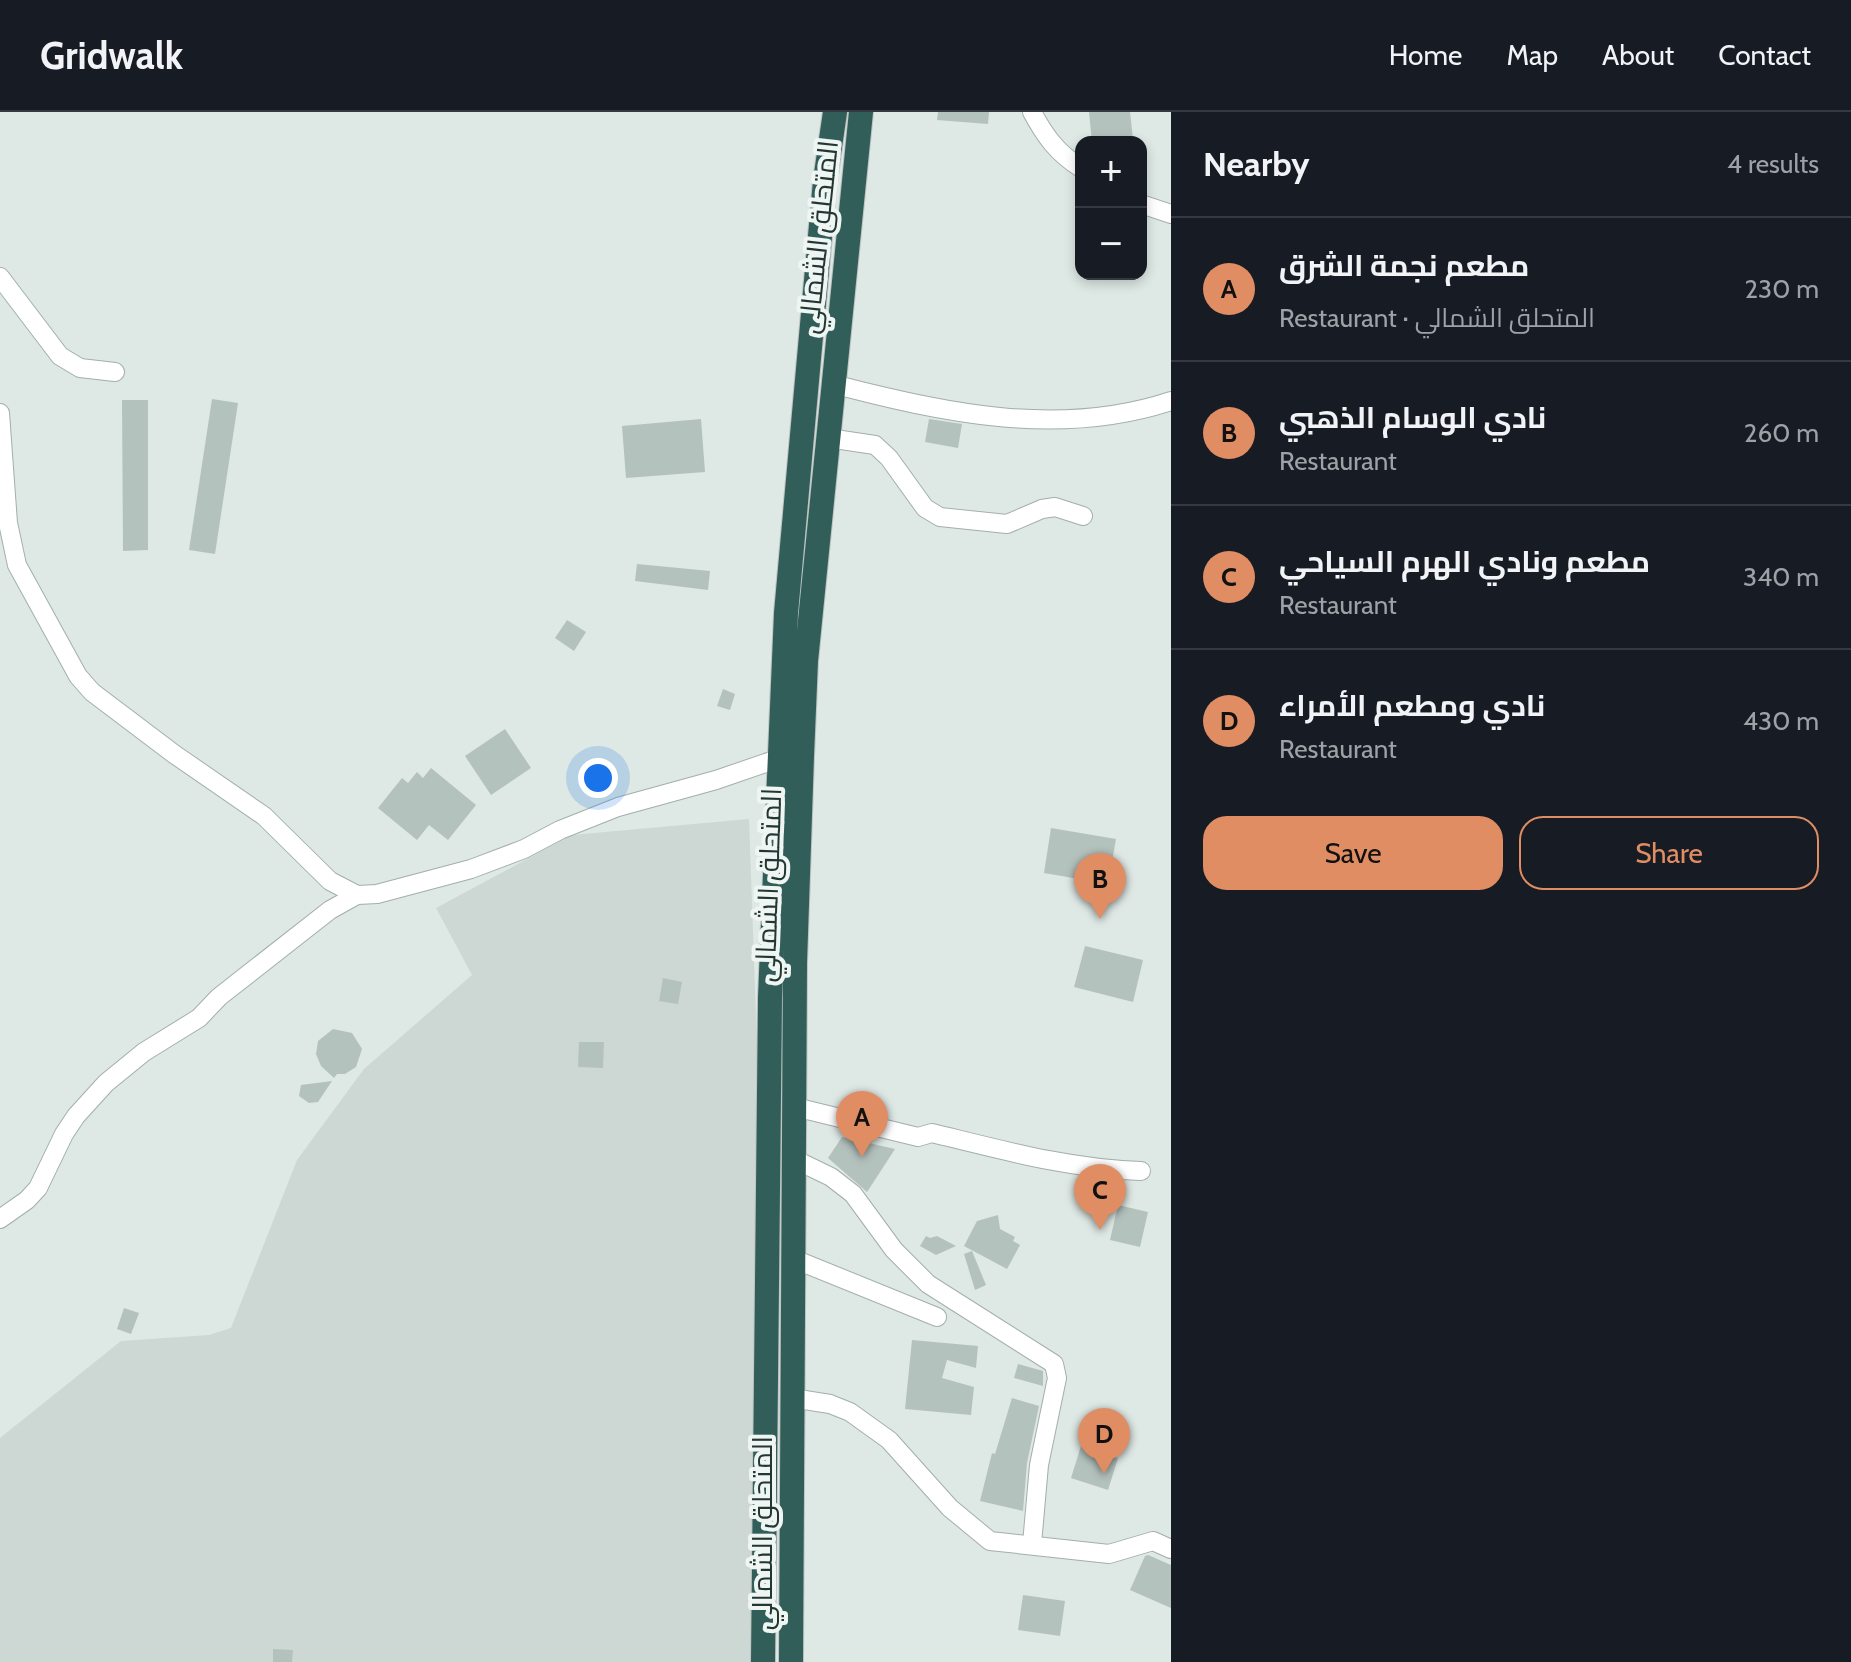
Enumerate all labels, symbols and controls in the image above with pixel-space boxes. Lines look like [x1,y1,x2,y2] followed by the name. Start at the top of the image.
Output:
[40,32,183,79] text: Gridwalk
[1389,38,1462,72] text: Home
[1506,38,1558,72] text: Map
[1602,38,1674,72] text: About
[1718,38,1811,72] text: Contact
[1075,136,1147,280] map controls
[1075,136,1147,208] button: +
[791,139,850,336] street label: المتحلق الشمالي
[1203,143,1310,185] text: Nearby
[1727,148,1819,180] text: 4 results
[1075,208,1147,280] button: −
[1279,247,1529,284] text: مطعم نجمة الشرق
[1221,273,1237,305] text: A
[1745,273,1819,305] text: 230 m
[1279,302,1595,334] text: Restaurant · المتحلق الشمالي
[1279,399,1546,436] text: نادي الوسام الذهبي
[1221,417,1237,449] text: B
[1744,417,1819,449] text: 260 m
[1279,445,1397,477] text: Restaurant
[1279,543,1650,580] text: مطعم ونادي الهرم السياحي
[1221,561,1237,593] text: C
[1743,561,1819,593] text: 340 m
[1279,589,1397,621] text: Restaurant
[1279,687,1545,724] text: نادي ومطعم الأمراء
[1220,705,1238,737] text: D
[1743,705,1819,737] text: 430 m
[1279,733,1397,765] text: Restaurant
[578,758,618,798] your location
[748,787,793,983] street label: المتحلق الشمالي
[1203,816,1503,890] button: Save
[1519,816,1819,890] button: Share
[1074,853,1126,919] pin: B
[836,1091,888,1157] pin: A
[1074,1164,1126,1230] pin: C
[1078,1408,1130,1474] pin: D
[745,1436,784,1630] street label: المتحلق الشمالي

